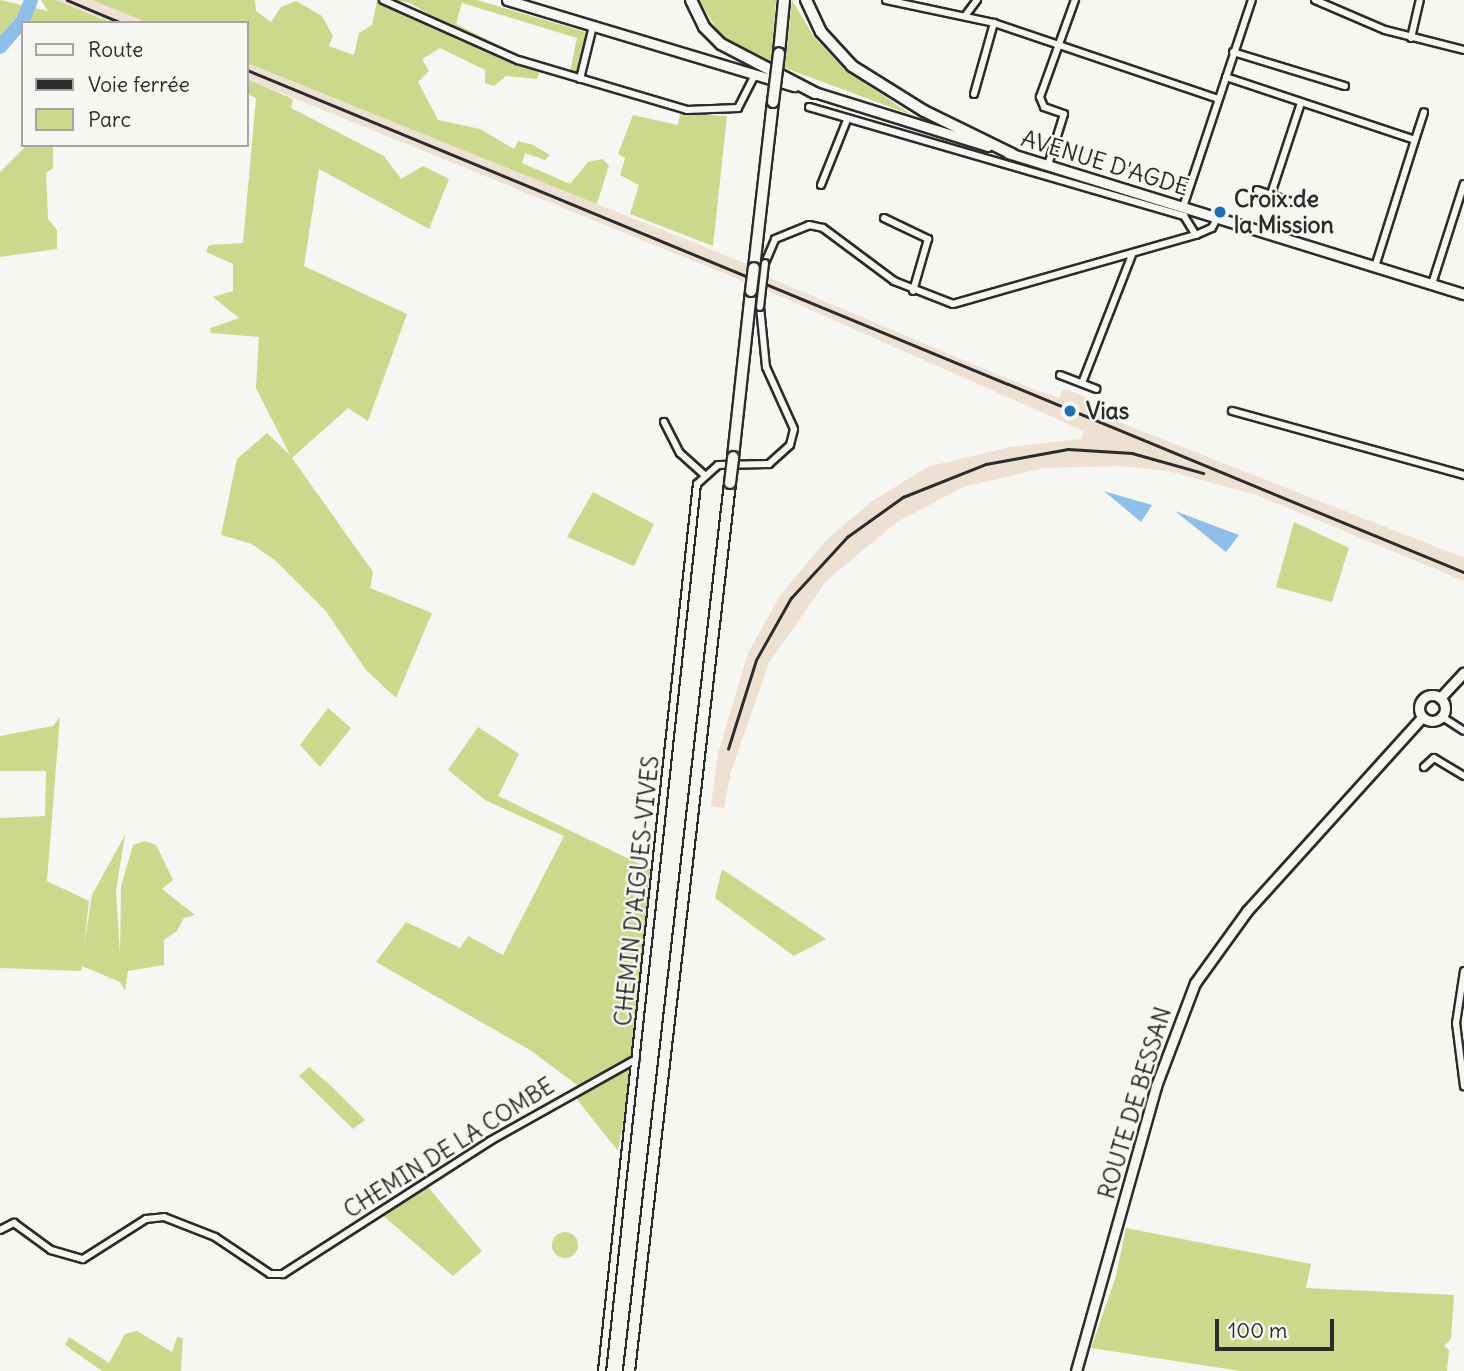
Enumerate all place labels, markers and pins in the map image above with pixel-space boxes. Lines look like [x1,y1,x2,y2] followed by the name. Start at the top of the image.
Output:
[1234,185,1334,239] place label: Croix de la Mission
[1212,204,1228,220] marker: Croix de la Mission
[1086,397,1129,425] place label: Vias
[1060,401,1080,421] marker: Vias

